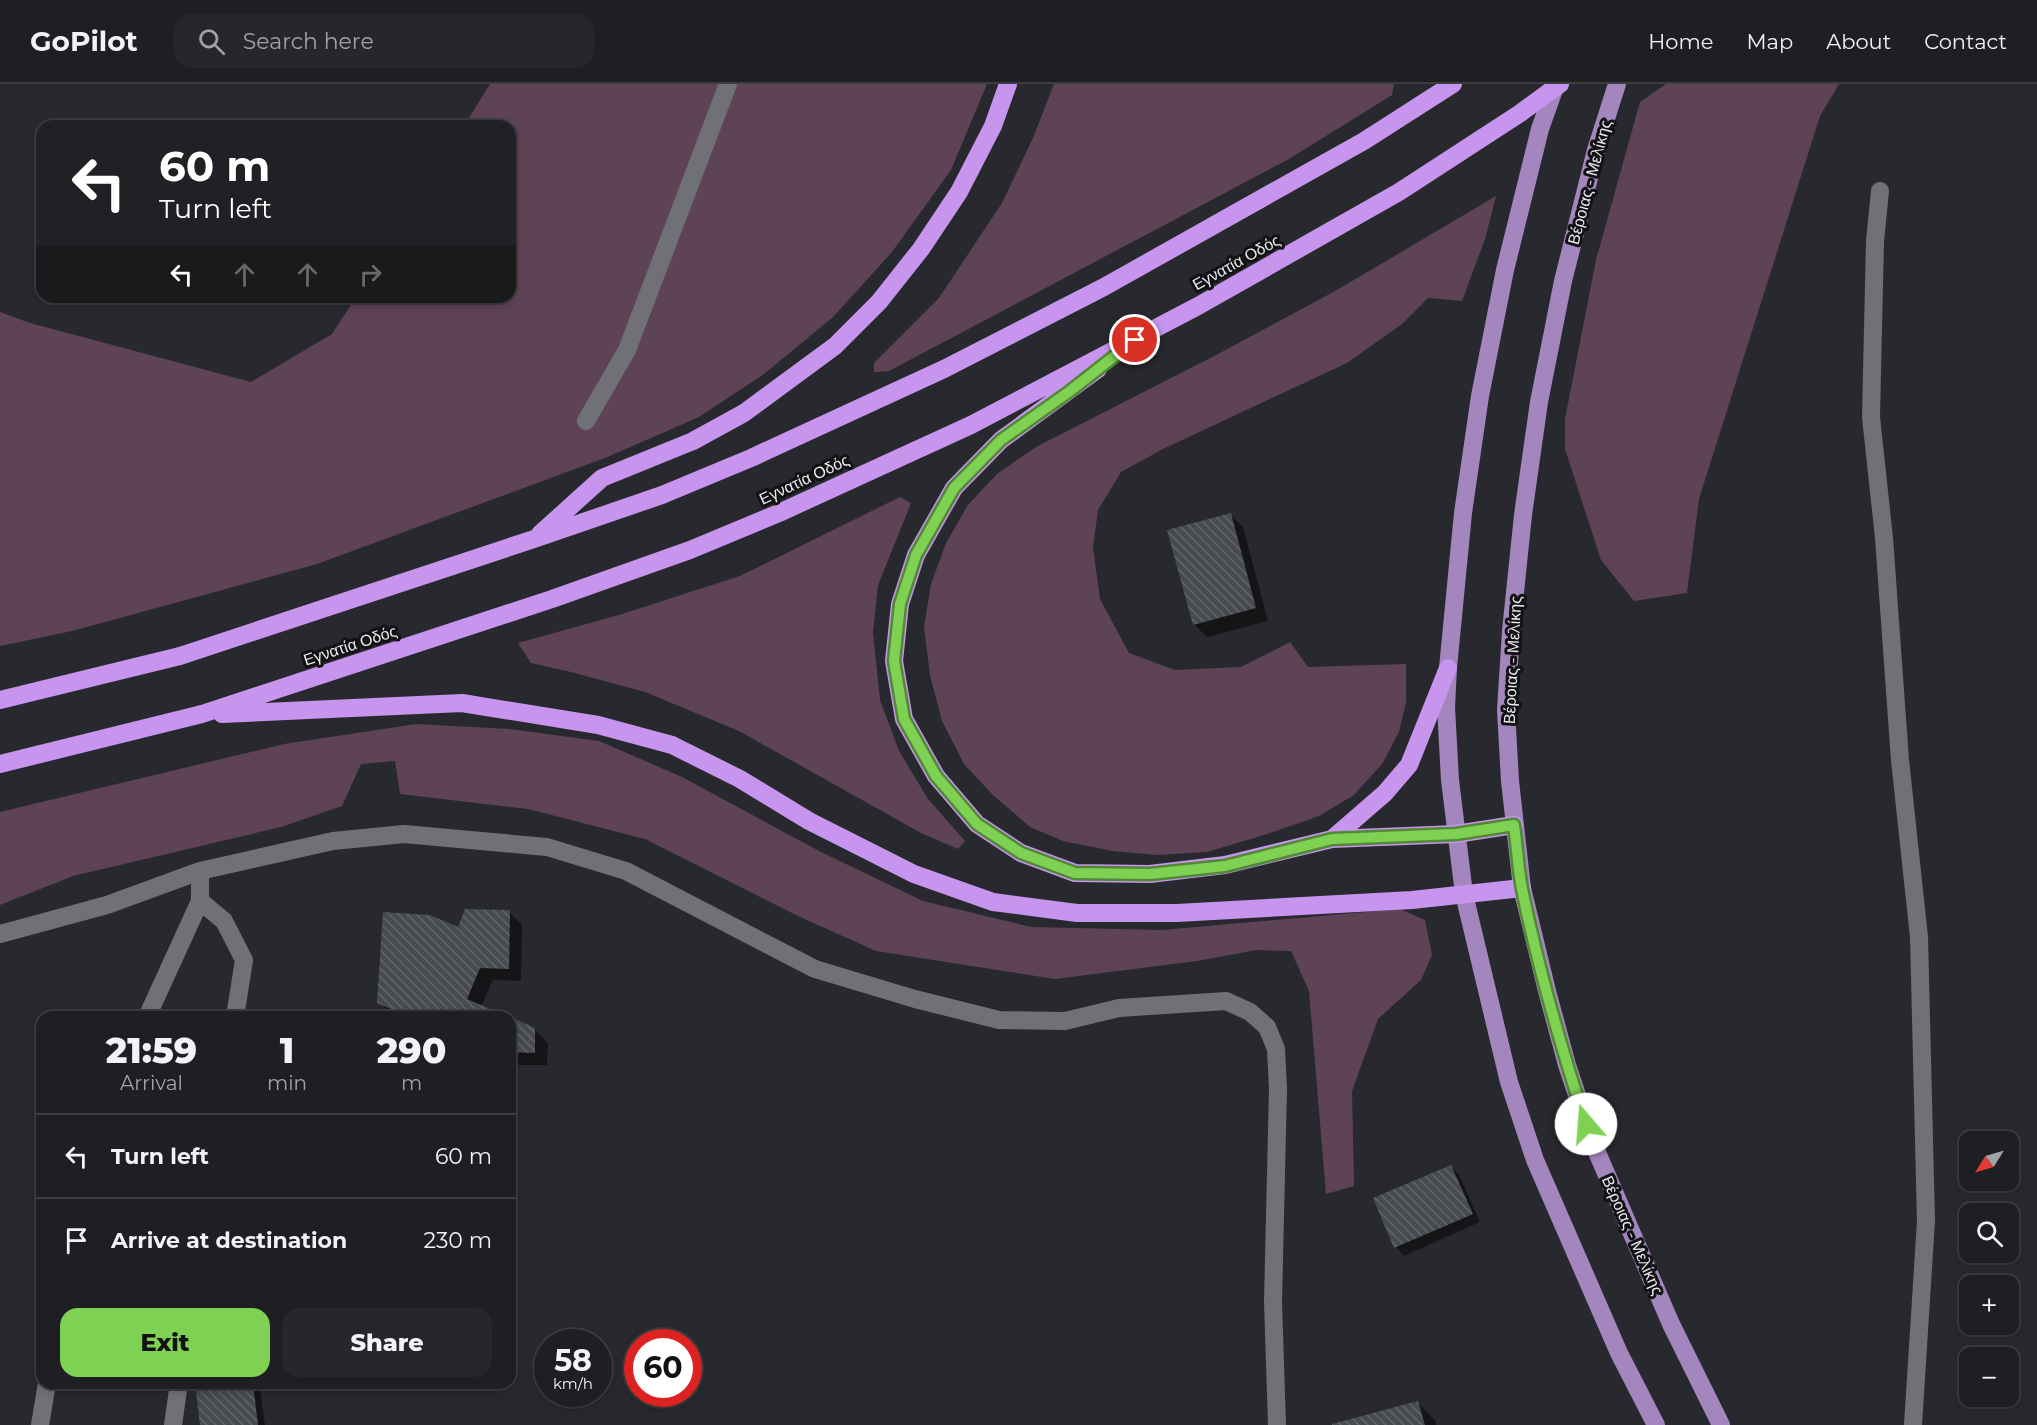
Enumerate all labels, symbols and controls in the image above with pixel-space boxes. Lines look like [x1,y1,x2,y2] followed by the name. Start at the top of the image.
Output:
[174,14,594,68] search box
[30,24,138,58] text: GoPilot
[195,25,228,58] icon: search
[243,28,374,55] text: Search here
[1648,29,1713,54] text: Home
[1746,29,1793,54] text: Map
[1826,29,1891,54] text: About
[1924,29,2007,54] text: Contact
[1564,118,1615,246] street label: Βέροιας - Μελίκης
[159,140,270,192] text: 60 m
[60,144,138,222] icon: left
[159,192,272,225] text: Turn left
[1189,230,1284,294] street label: Εγνατία Οδός
[165,258,198,291] icon: left
[228,258,261,291] icon: ahead
[291,258,324,291] icon: ahead
[354,258,387,291] icon: right
[1109,314,1160,365] pin
[1118,323,1151,356] icon: arrive
[756,450,853,509] street label: Εγνατία Οδός
[1500,595,1525,724] street label: Βέροιας - Μελίκης
[301,621,400,670] street label: Εγνατία Οδός
[106,1028,197,1072] text: 21:59
[280,1028,294,1072] text: 1
[377,1028,446,1072] text: 290
[120,1071,183,1095] text: Arrival
[267,1071,307,1095] text: min
[401,1071,422,1095] text: m
[1554,1092,1618,1156] position arrow
[1959,1131,2019,1191] north arrow
[1959,1131,2019,1407] map controls
[60,1140,93,1173] icon: left
[111,1143,209,1170] text: Turn left
[435,1143,492,1170] text: 60 m
[1598,1173,1667,1298] street label: Βέροιας - Μελίκης
[1959,1203,2019,1263] button: search
[60,1224,93,1257] icon: arrive
[111,1227,347,1254] text: Arrive at destination
[423,1227,492,1254] text: 230 m
[1959,1275,2019,1335] button: +
[60,1308,270,1377] button: Exit
[282,1308,492,1377] button: Share
[624,1329,702,1407] speed limit sign: 60
[554,1342,592,1379] text: 58
[1959,1347,2019,1407] button: −
[553,1374,593,1393] text: km/h

